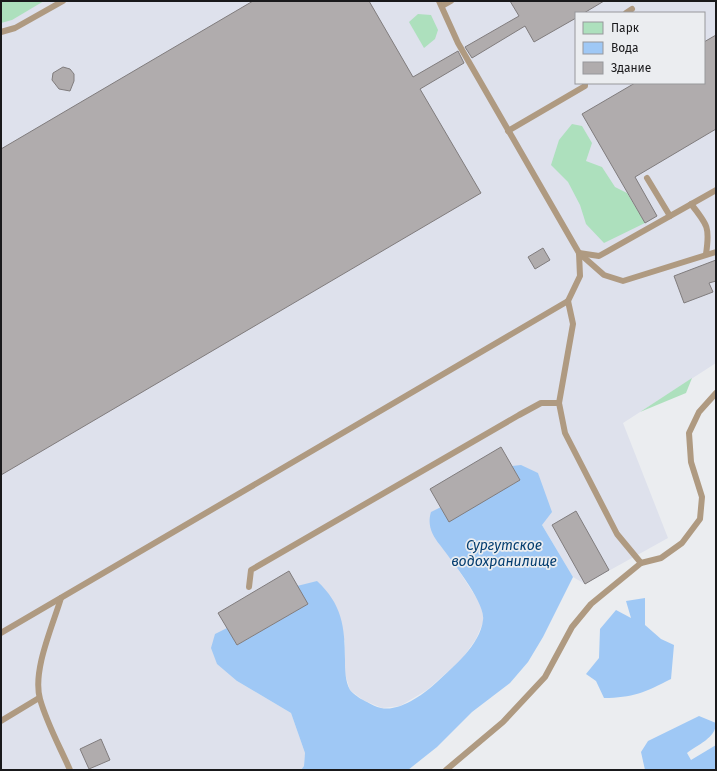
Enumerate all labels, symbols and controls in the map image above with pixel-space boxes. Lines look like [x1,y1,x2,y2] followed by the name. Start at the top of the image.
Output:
[575,12,705,84] legend
[611,21,640,35] text: Парк
[611,41,638,55] text: Вода
[611,61,651,75] text: Здание
[451,537,557,570] water label: Сургутское водохранилище

